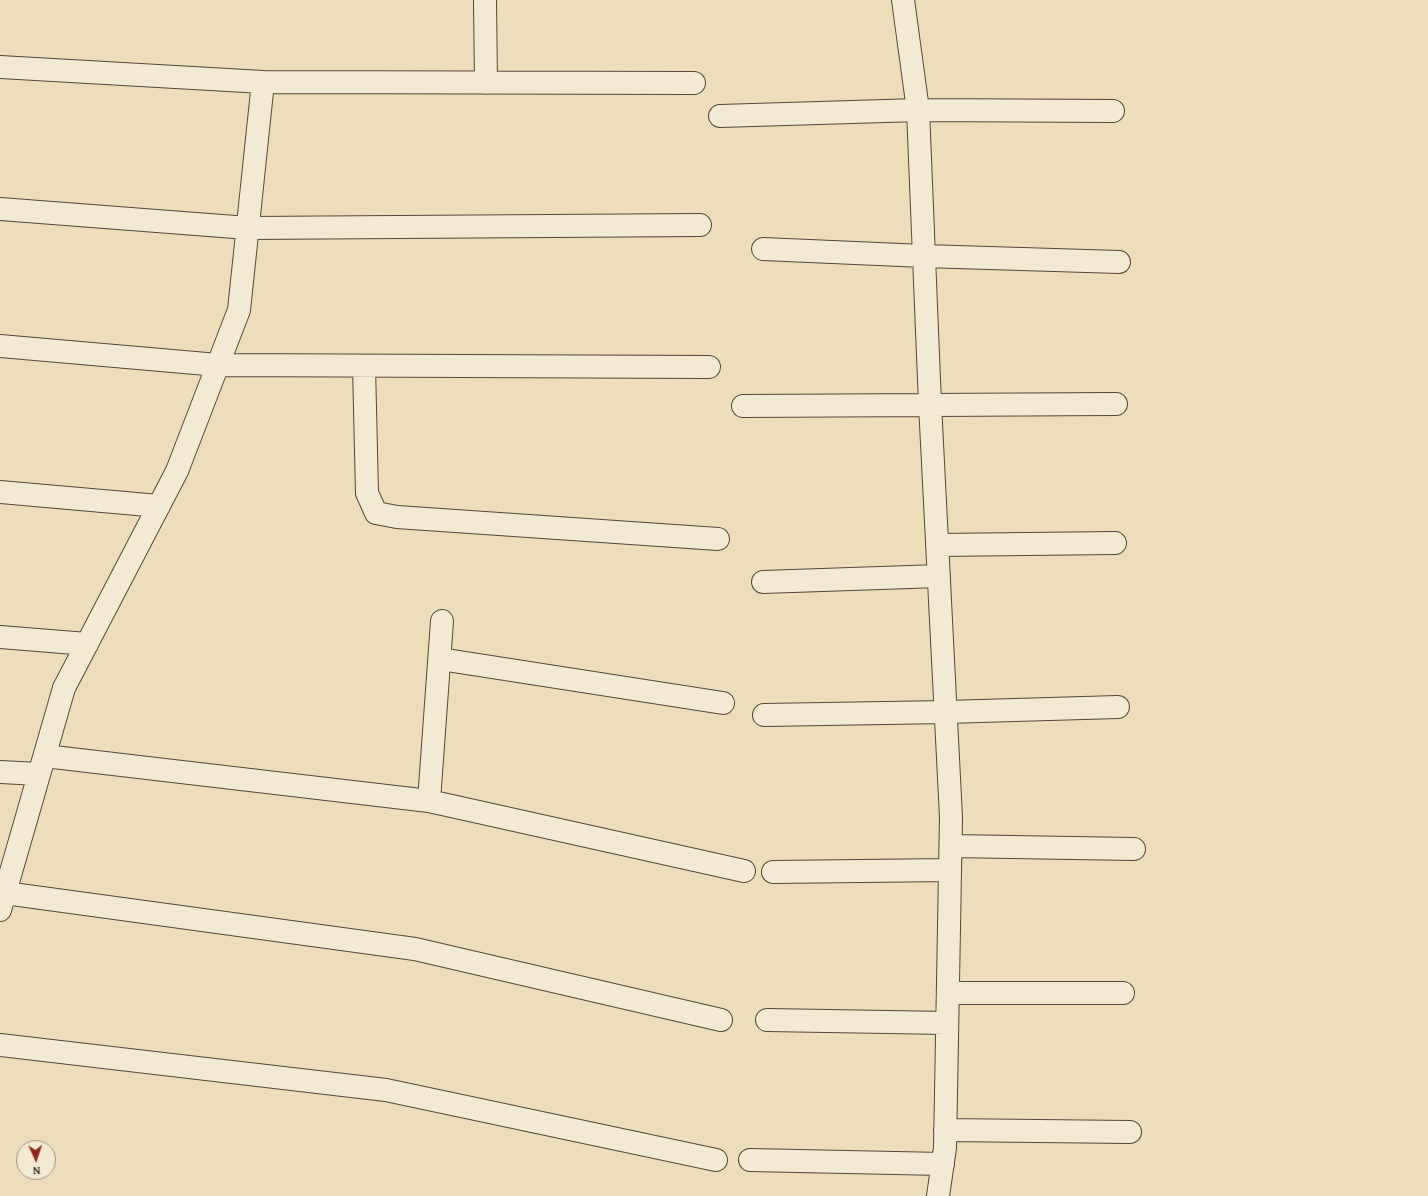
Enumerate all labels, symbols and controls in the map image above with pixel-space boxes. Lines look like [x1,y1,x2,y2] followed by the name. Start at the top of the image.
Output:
[16,1140,56,1180] north arrow
[32,1163,41,1179] text: N

